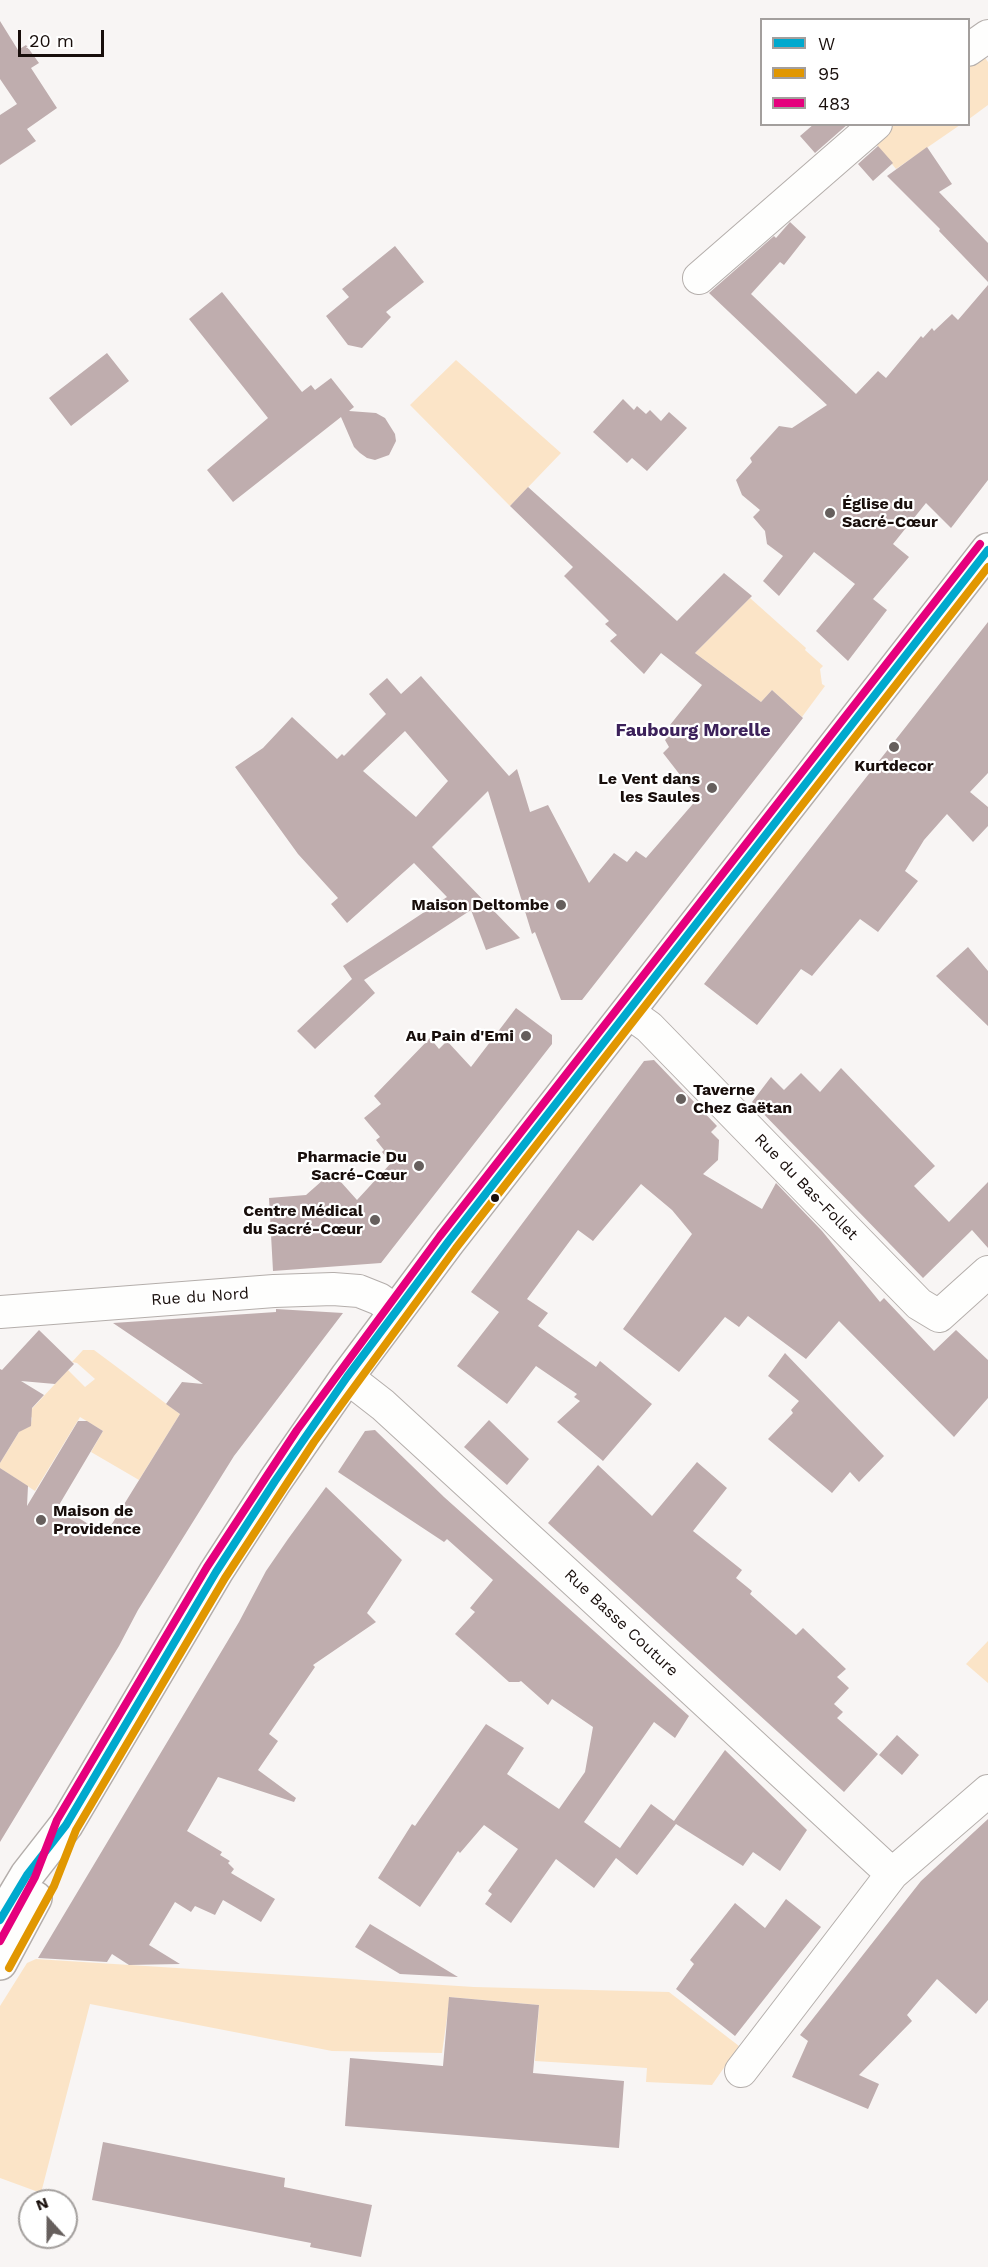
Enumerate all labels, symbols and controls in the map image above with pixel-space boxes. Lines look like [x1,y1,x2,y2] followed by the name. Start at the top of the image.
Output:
[21,18,106,56] scale bar
[760,18,970,126] legend
[29,30,74,51] text: 20 m
[818,33,835,54] text: W
[818,63,840,84] text: 95
[818,93,850,114] text: 483
[842,494,938,532] place label: Église du Sacré-Cœur
[823,506,837,520] marker: Église du Sacré-Cœur
[615,720,771,742] district label: Faubourg Morelle
[887,740,901,754] marker: Kurtdecor
[854,756,934,776] place label: Kurtdecor
[598,769,700,807] place label: Le Vent dans les Saules
[705,781,719,795] marker: Le Vent dans les Saules
[411,895,549,915] place label: Maison Deltombe
[554,898,568,912] marker: Maison Deltombe
[406,1026,514,1046] place label: Au Pain d'Emi
[519,1029,533,1043] marker: Au Pain d'Emi
[693,1080,792,1118] place label: Taverne Chez Gaëtan
[674,1092,688,1106] marker: Taverne Chez Gaëtan
[750,1130,862,1244] street label: Rue du Bas-Follet
[297,1147,407,1185] place label: Pharmacie Du Sacré-Cœur
[412,1159,426,1173] marker: Pharmacie Du Sacré-Cœur
[489,1192,501,1204] unlabelled marker
[243,1201,363,1239] place label: Centre Médical du Sacré-Cœur
[368,1213,382,1227] marker: Centre Médical du Sacré-Cœur
[150,1284,250,1310] street label: Rue du Nord
[53,1501,141,1539] place label: Maison de Providence
[34,1513,48,1527] marker: Maison de Providence
[560,1565,682,1681] street label: Rue Basse Couture
[18,2189,78,2249] north arrow
[33,2193,51,2215] text: N

